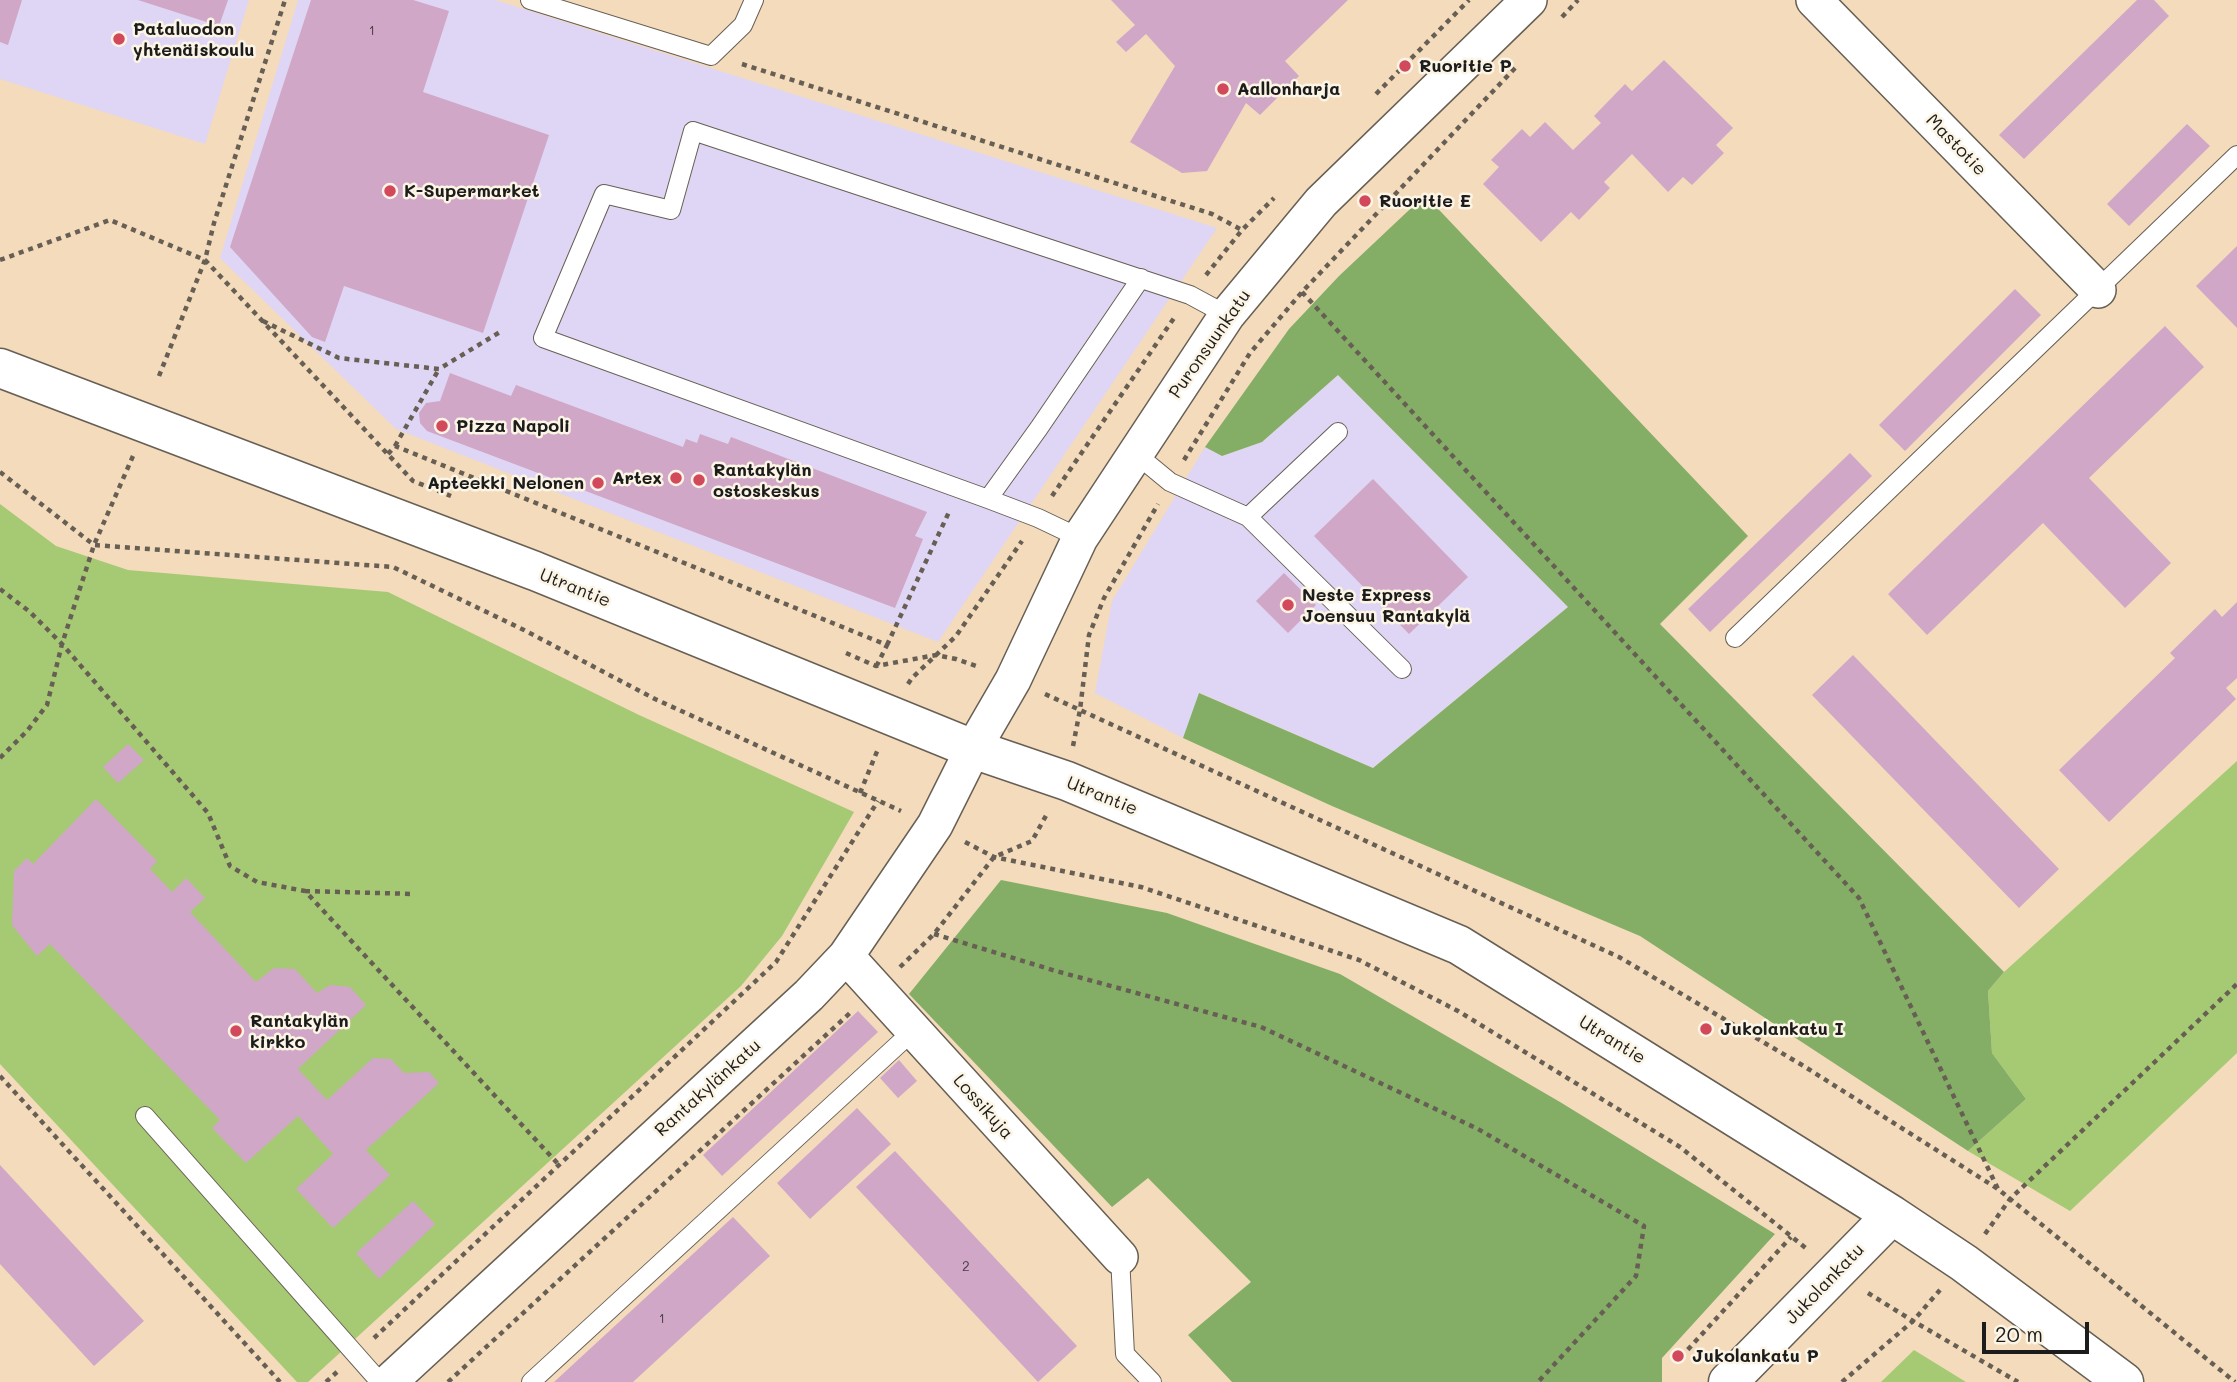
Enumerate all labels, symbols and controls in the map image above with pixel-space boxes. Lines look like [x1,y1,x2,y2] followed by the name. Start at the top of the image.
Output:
[133,18,255,60] place label: Pataluodon yhtenäiskoulu
[369,23,375,39] house number: 1
[111,31,127,47] marker: Pataluodon yhtenäiskoulu
[1419,55,1512,77] place label: Ruoritie P
[1397,58,1413,74] marker: Ruoritie P
[1237,78,1340,100] place label: Aallonharja
[1215,81,1231,97] marker: Aallonharja
[1921,110,1991,180] street label: Mastotie
[404,180,540,202] place label: K-Supermarket
[382,183,398,199] marker: K-Supermarket
[1379,190,1471,212] place label: Ruoritie E
[1357,193,1373,209] marker: Ruoritie E
[1165,286,1255,402] street label: Puronsuunkatu
[456,415,570,437] place label: Pizza Napoli
[434,418,450,434] marker: Pizza Napoli
[713,459,820,502] place label: Rantakylän ostoskeskus
[612,467,662,489] place label: Artex
[668,470,684,486] marker: Artex
[427,472,584,494] place label: Apteekki Nelonen
[691,472,707,488] marker: Rantakylän ostoskeskus
[590,475,606,491] marker: Apteekki Nelonen
[536,564,614,612] street label: Utrantie
[1302,584,1470,626] place label: Neste Express Joensuu Rantakylä
[1280,597,1296,613] marker: Neste Express Joensuu Rantakylä
[1063,772,1141,820] street label: Utrantie
[250,1010,349,1052] place label: Rantakylän kirkko
[1575,1011,1649,1069] street label: Utrantie
[1720,1018,1844,1040] place label: Jukolankatu I
[1698,1021,1714,1037] marker: Jukolankatu I
[228,1023,244,1039] marker: Rantakylän kirkko
[651,1035,765,1141] street label: Rantakylänkatu
[948,1070,1018,1144] street label: Lossikuja
[1781,1239,1869,1329] street label: Jukolankatu
[962,1259,970,1275] house number: 2
[1985,1308,2092,1352] scale bar
[659,1311,665,1327] house number: 1
[1995,1320,2043,1347] text: 20 m
[1692,1345,1819,1367] place label: Jukolankatu P
[1670,1348,1686,1364] marker: Jukolankatu P

